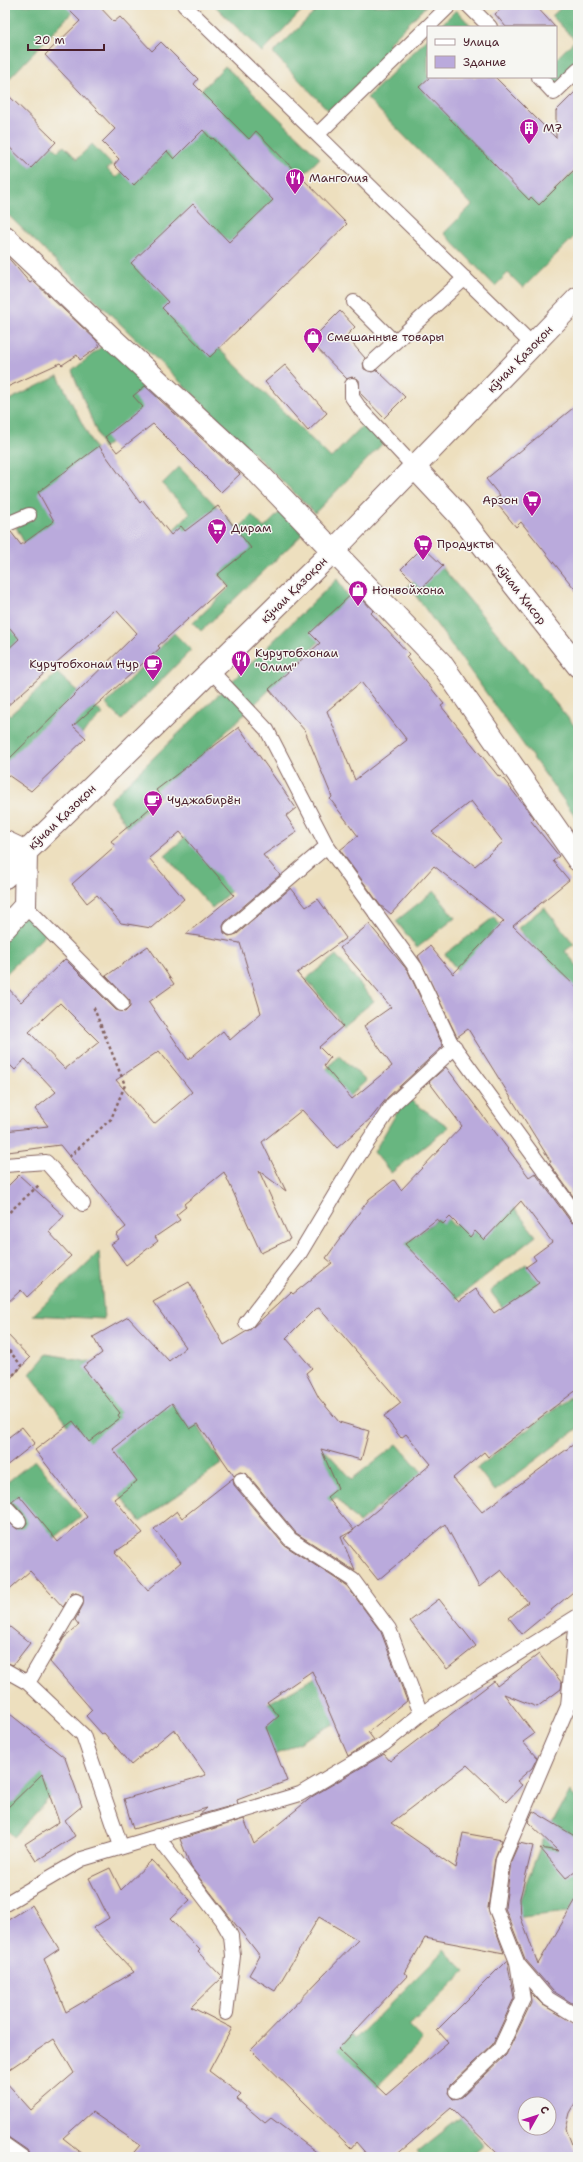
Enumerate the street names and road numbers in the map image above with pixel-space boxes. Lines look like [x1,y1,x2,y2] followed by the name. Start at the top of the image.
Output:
[484,322,556,396] street label: кӯчаи Қазоқон
[257,553,331,627] street label: кӯчаи Қазоқон
[492,560,550,628] street label: кӯчаи Ҳисор
[25,781,99,853] street label: кӯчаи Қазоқон

